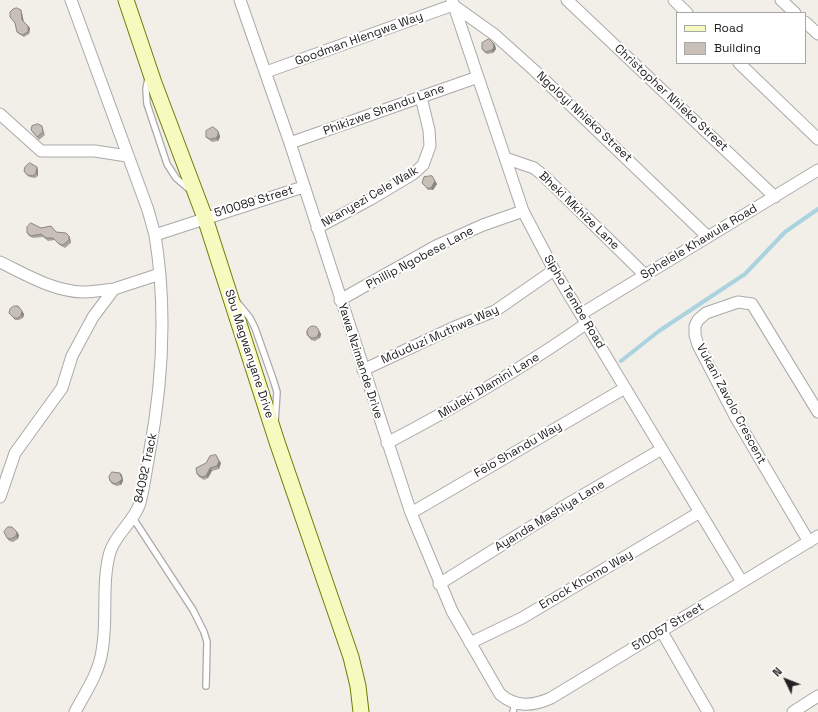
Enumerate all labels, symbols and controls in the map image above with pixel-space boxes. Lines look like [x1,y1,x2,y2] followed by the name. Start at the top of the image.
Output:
[293,9,425,69] street label: Goodman Hlengwa Way
[676,12,806,64] legend
[714,20,743,36] text: Road
[714,40,761,56] text: Building
[611,42,731,154] street label: Christopher Nhleko Street
[533,69,635,165] street label: Ngoloyi Nhleko Street
[321,81,447,139] street label: Phikizwe Shandu Lane
[319,163,421,231] street label: Nkanyezi Cele Walk
[536,169,622,253] street label: Bheki Mkhize Lane
[213,183,295,221] street label: 510089 Street
[638,201,760,283] street label: Sphelele Khawula Road
[364,224,476,292] street label: Phillip Ngobese Lane
[540,253,608,351] street label: Sipho Tembe Road
[221,288,277,420] street label: Sbu Magwanyane Drive
[334,301,386,421] street label: Yawa Nzimande Drive
[379,303,501,367] street label: Mduduzi Muthwa Way
[693,341,769,467] street label: Vukani Zavolo Crescent
[436,350,542,422] street label: Mluleki Dlamini Lane
[472,419,564,481] street label: Felo Shandu Way
[132,432,160,504] street label: 84092 Track
[492,477,608,555] street label: Ayanda Mashiya Lane
[537,547,635,613] street label: Enock Khomo Way
[630,600,706,654] street label: 510057 Street
[766,660,806,700] north arrow
[770,664,785,679] text: N

